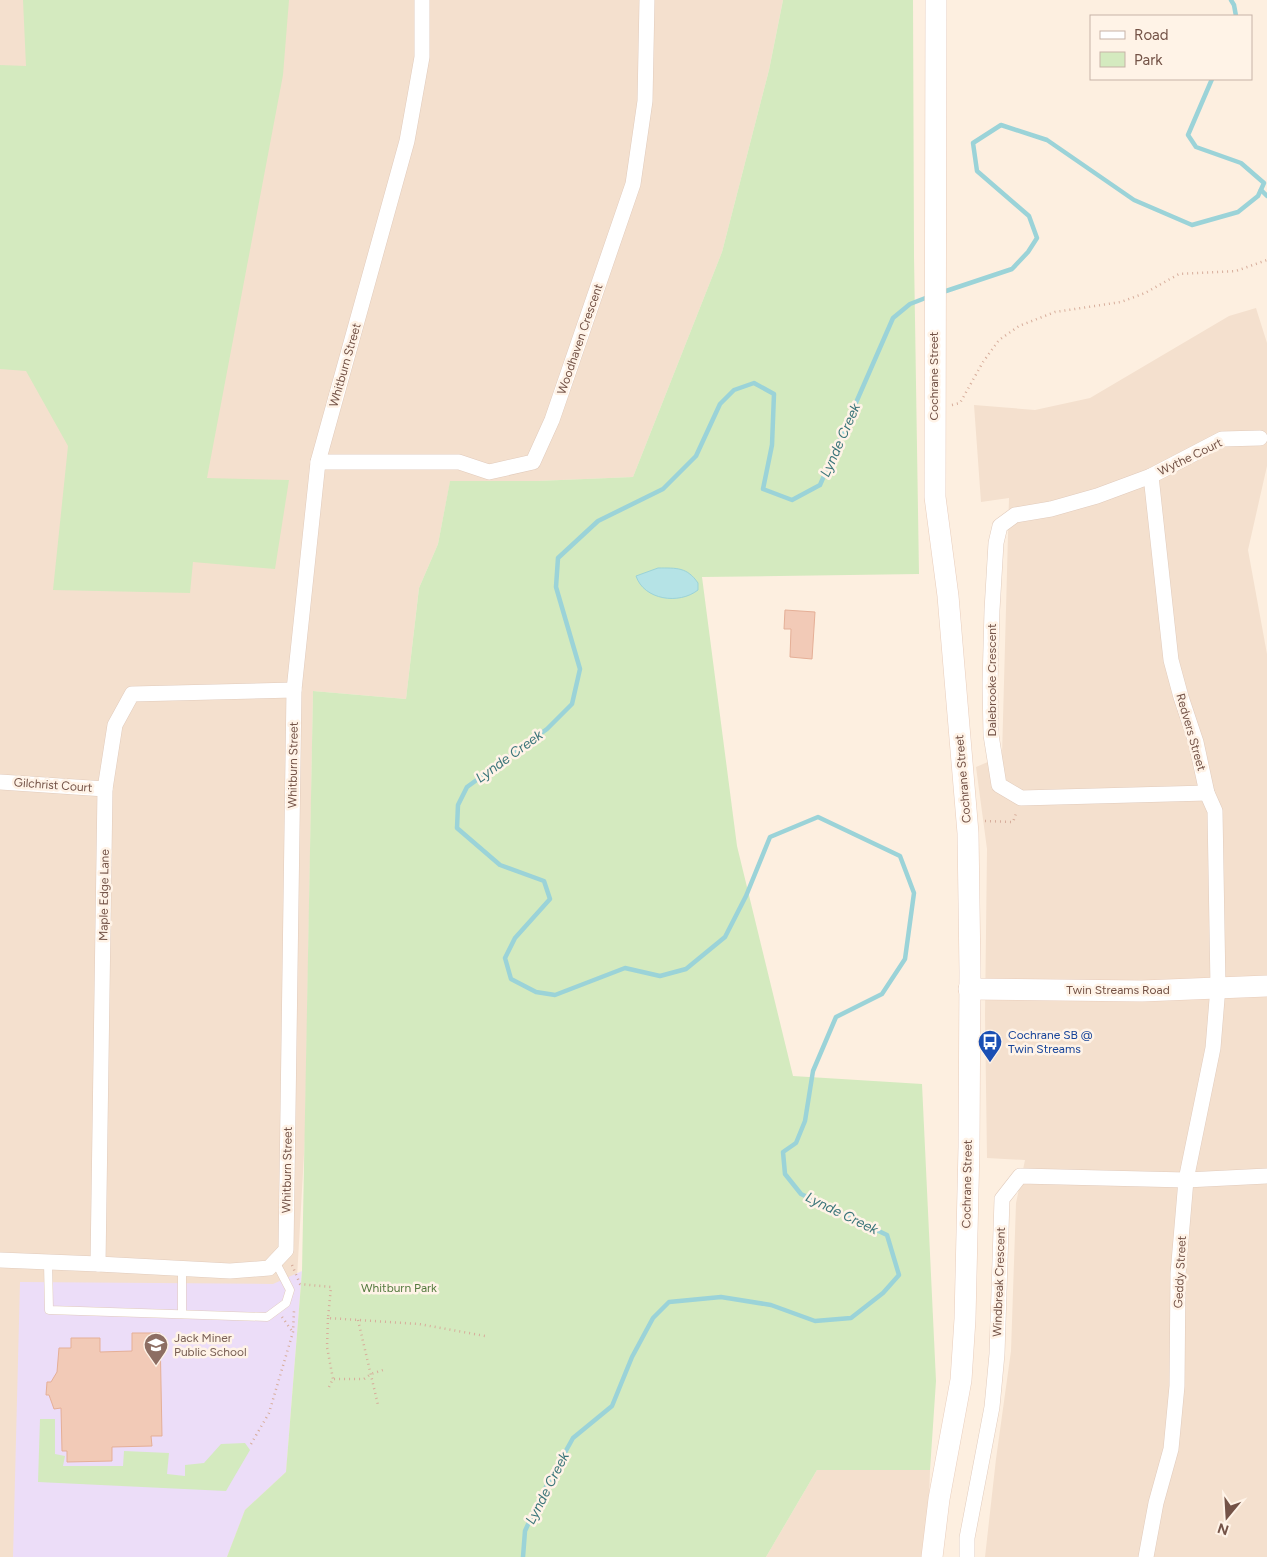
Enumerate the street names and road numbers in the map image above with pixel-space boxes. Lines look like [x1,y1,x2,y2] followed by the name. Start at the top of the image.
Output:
[554,281,606,396] street label: Woodhaven Crescent
[326,321,364,409] street label: Whitburn Street
[927,331,941,420] street label: Cochrane Street
[1156,435,1225,479] street label: Wythe Court
[985,623,999,736] street label: Dalebrooke Crescent
[1173,692,1209,773] street label: Redvers Street
[285,721,301,808] street label: Whitburn Street
[952,734,974,824] street label: Cochrane Street
[13,775,93,795] street label: Gilchrist Court
[96,849,112,941] street label: Maple Edge Lane
[1066,983,1170,997] street label: Twin Streams Road
[279,1126,295,1213] street label: Whitburn Street
[959,1139,975,1229] street label: Cochrane Street
[990,1226,1008,1337] street label: Windbreak Crescent
[1171,1235,1189,1309] street label: Geddy Street

